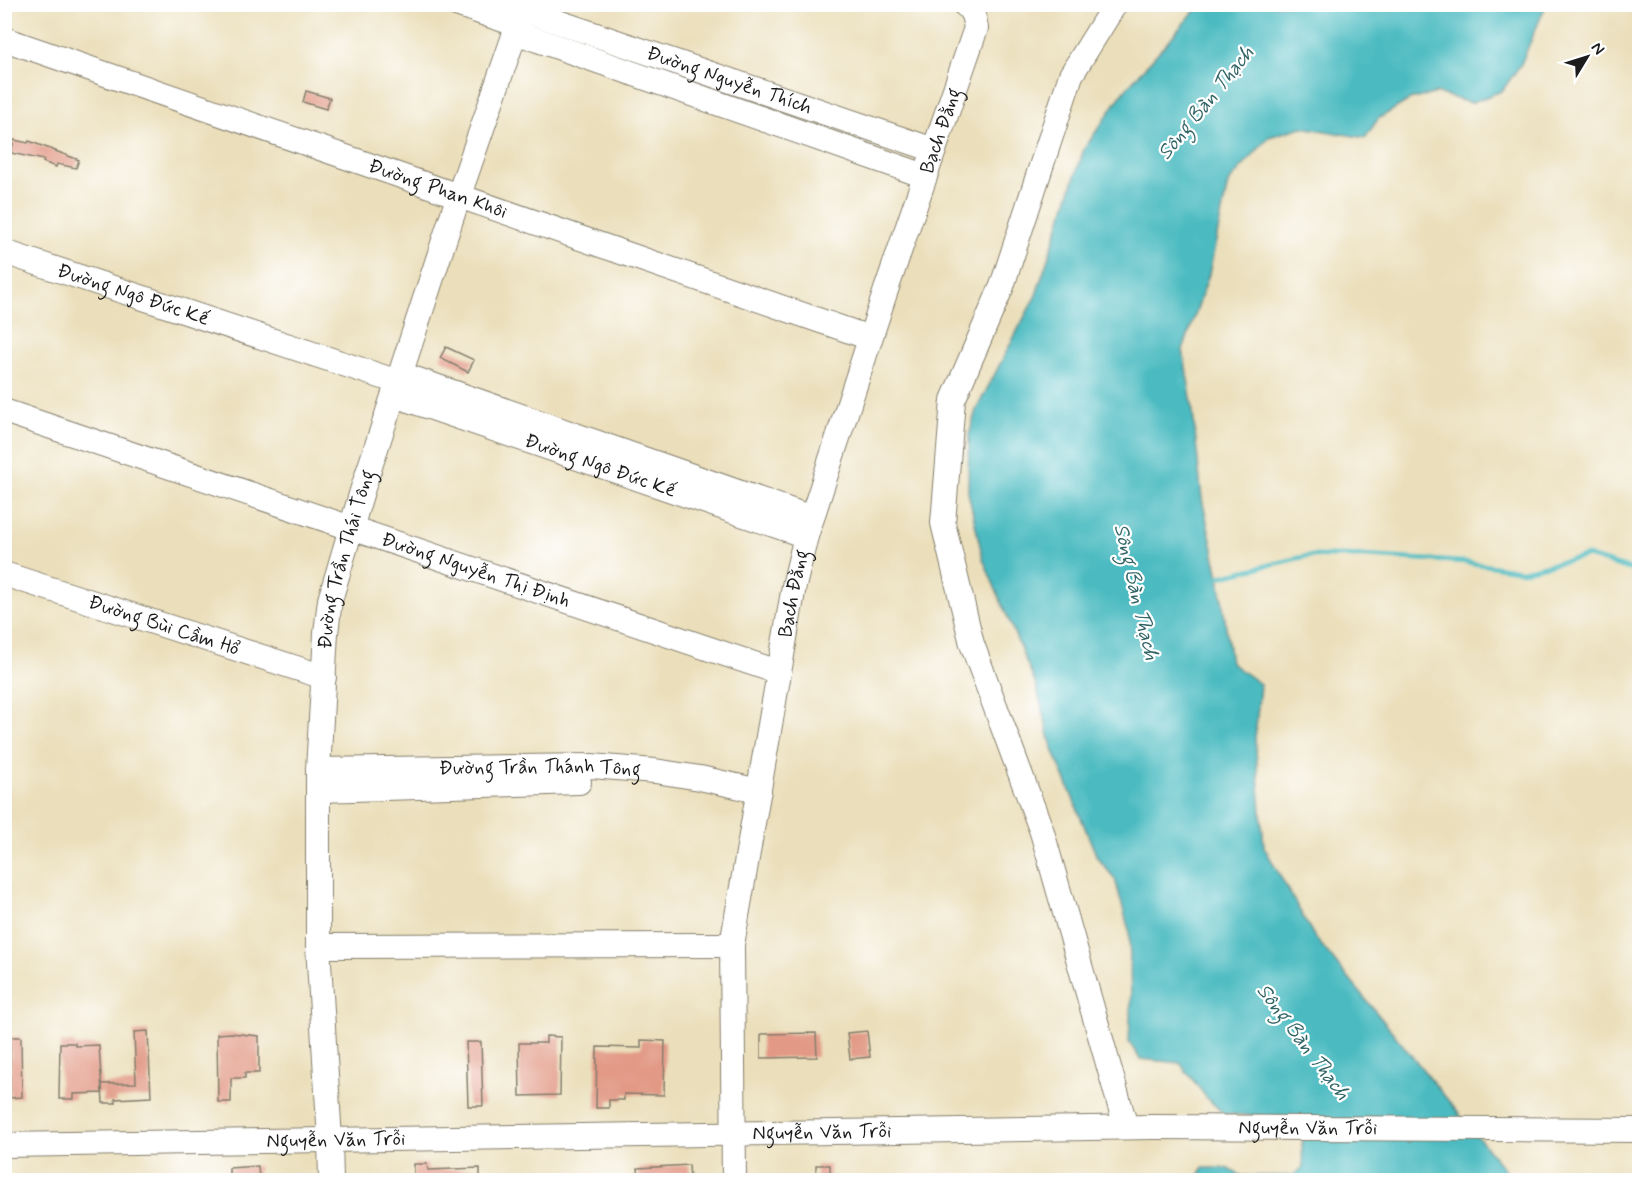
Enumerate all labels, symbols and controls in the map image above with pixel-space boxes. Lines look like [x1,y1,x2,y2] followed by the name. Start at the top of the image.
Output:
[1557,27,1617,87] north arrow
[1586,38,1609,59] text: N
[643,40,816,121] street label: Đường Nguyễn Thích
[1151,40,1262,167] water label: Sông Bàn Thạch
[914,84,970,177] street label: Bạch Đằng
[365,152,511,225] street label: Đường Phan Khôi
[54,257,213,332] street label: Đường Ngô Đức Kế
[521,427,680,504] street label: Đường Ngô Đức Kế
[312,466,384,650] street label: Đường Trần Thái Tông
[1105,521,1165,664] water label: Sông Bàn Thạch
[378,526,574,614] street label: Đường Nguyễn Thị Định
[772,547,818,639] street label: Bạch Đằng
[85,589,243,663] street label: Đường Bùi Cầm Hổ
[439,752,642,785] street label: Đường Trần Thánh Tông
[1248,978,1356,1108] water label: Sông Bàn Thạch
[1238,1114,1377,1143] street label: Nguyễn Văn Trỗi
[752,1118,892,1149] street label: Nguyễn Văn Trỗi
[266,1125,406,1156] street label: Nguyễn Văn Trỗi

